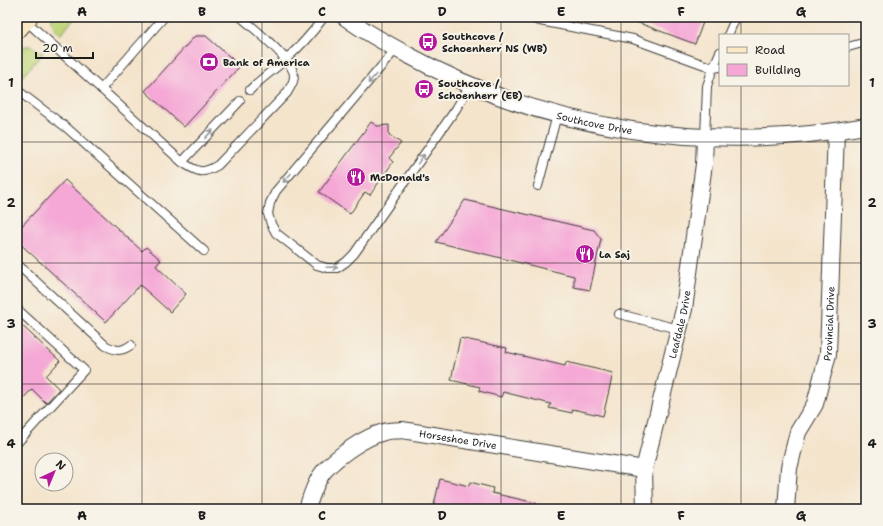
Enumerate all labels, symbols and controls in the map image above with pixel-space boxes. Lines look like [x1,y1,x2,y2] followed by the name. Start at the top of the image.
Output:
[77,3,87,20] text: A
[198,3,206,20] text: B
[318,3,326,20] text: C
[437,3,447,20] text: D
[557,3,566,20] text: E
[677,3,685,20] text: F
[796,3,807,20] text: G
[442,30,547,55] place label: Southcove / Schoenherr NS (WB)
[417,31,439,53] bus stop icon: Southcove / Schoenherr NS (WB)
[36,34,93,60] scale bar
[719,34,849,86] legend
[42,40,73,56] text: 20 m
[755,42,786,58] text: Road
[198,51,220,73] bank icon: Bank of America
[223,56,310,69] place label: Bank of America
[755,62,801,78] text: Building
[8,74,14,91] text: 1
[367,74,376,85] one-way arrow
[869,74,875,91] text: 1
[438,77,523,102] place label: Southcove / Schoenherr (EB)
[413,78,435,100] bus stop icon: Southcove / Schoenherr (EB)
[555,109,634,137] street label: Southcove Drive
[204,129,213,139] one-way arrow
[417,153,425,164] one-way arrow
[345,166,367,188] restaurant icon: McDonald's
[370,171,430,184] place label: McDonald's
[283,173,292,183] one-way arrow
[6,194,16,211] text: 2
[867,194,877,211] text: 2
[574,243,596,265] restaurant icon: La Saj
[599,248,630,261] place label: La Saj
[325,263,338,271] one-way arrow
[820,286,837,362] street label: Provincial Drive
[666,289,694,360] street label: Leafdale Drive
[6,315,16,332] text: 3
[867,315,877,332] text: 3
[418,427,498,452] street label: Horseshoe Drive
[6,435,16,452] text: 4
[867,435,877,452] text: 4
[34,452,74,492] north arrow
[52,457,69,474] text: N
[77,507,87,524] text: A
[198,507,206,524] text: B
[318,507,326,524] text: C
[437,507,447,524] text: D
[557,507,566,524] text: E
[677,507,685,524] text: F
[796,507,807,524] text: G

